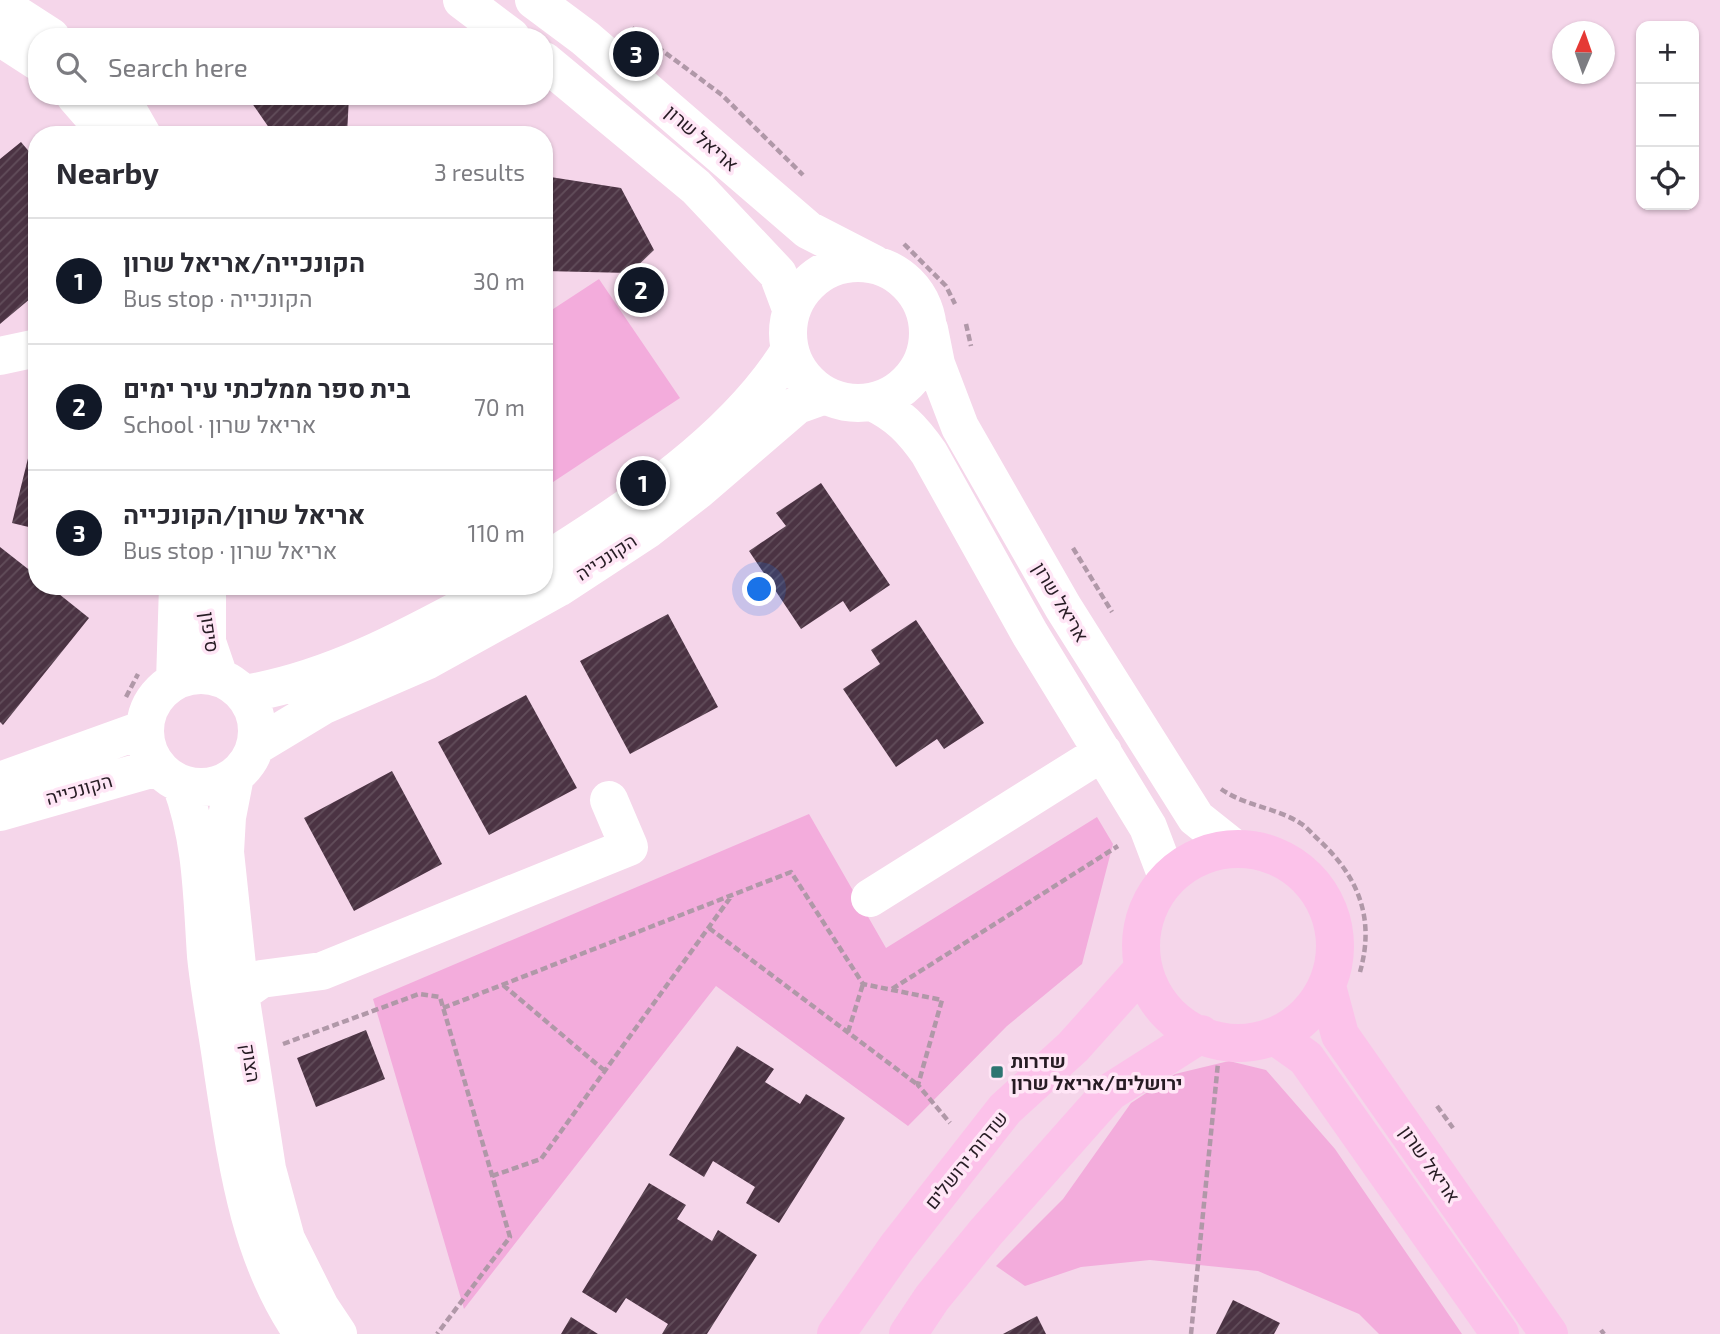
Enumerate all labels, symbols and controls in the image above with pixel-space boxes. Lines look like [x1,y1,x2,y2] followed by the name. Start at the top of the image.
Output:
[1552,21,1615,84] north arrow
[1636,21,1699,210] map controls
[1636,21,1699,84] button: +
[28,28,553,105] search box
[613,28,659,80] pin: 3
[52,48,90,86] icon: search
[108,51,248,82] text: Search here
[1636,84,1699,147] button: −
[661,100,743,175] street label: אריאל שרון
[1636,147,1699,210] button: locate
[56,154,159,190] text: Nearby
[434,158,525,186] text: 3 results
[123,246,365,277] text: הקונכייה/אריאל שרון
[618,264,664,316] pin: 2
[74,267,84,295] text: 1
[473,267,525,295] text: 30 m
[123,284,312,312] text: Bus stop · הקונכייה
[123,372,410,403] text: בית ספר ממלכתי עיר ימים
[72,393,86,421] text: 2
[474,393,525,421] text: 70 m
[123,410,316,438] text: School · אריאל שרון
[620,457,666,509] pin: 1
[123,498,365,529] text: אריאל שרון/הקונכייה
[72,519,86,547] text: 3
[468,519,525,547] text: 110 m
[571,528,641,585] street label: הקונכייה
[123,536,337,564] text: Bus stop · אריאל שרון
[1029,558,1094,646] street label: אריאל שרון
[742,572,776,606] your location
[196,610,225,654] street label: סיפון
[43,768,115,809] street label: הקונכייה
[237,1042,266,1084] street label: הצוק
[1011,1049,1183,1094] place label: שדרות ירושלים/אריאל שרון
[989,1064,1005,1080] marker: שדרות ירושלים/אריאל שרון
[919,1106,1012,1213] street label: שדרות ירושלים
[1395,1121,1465,1207] street label: אריאל שרון

